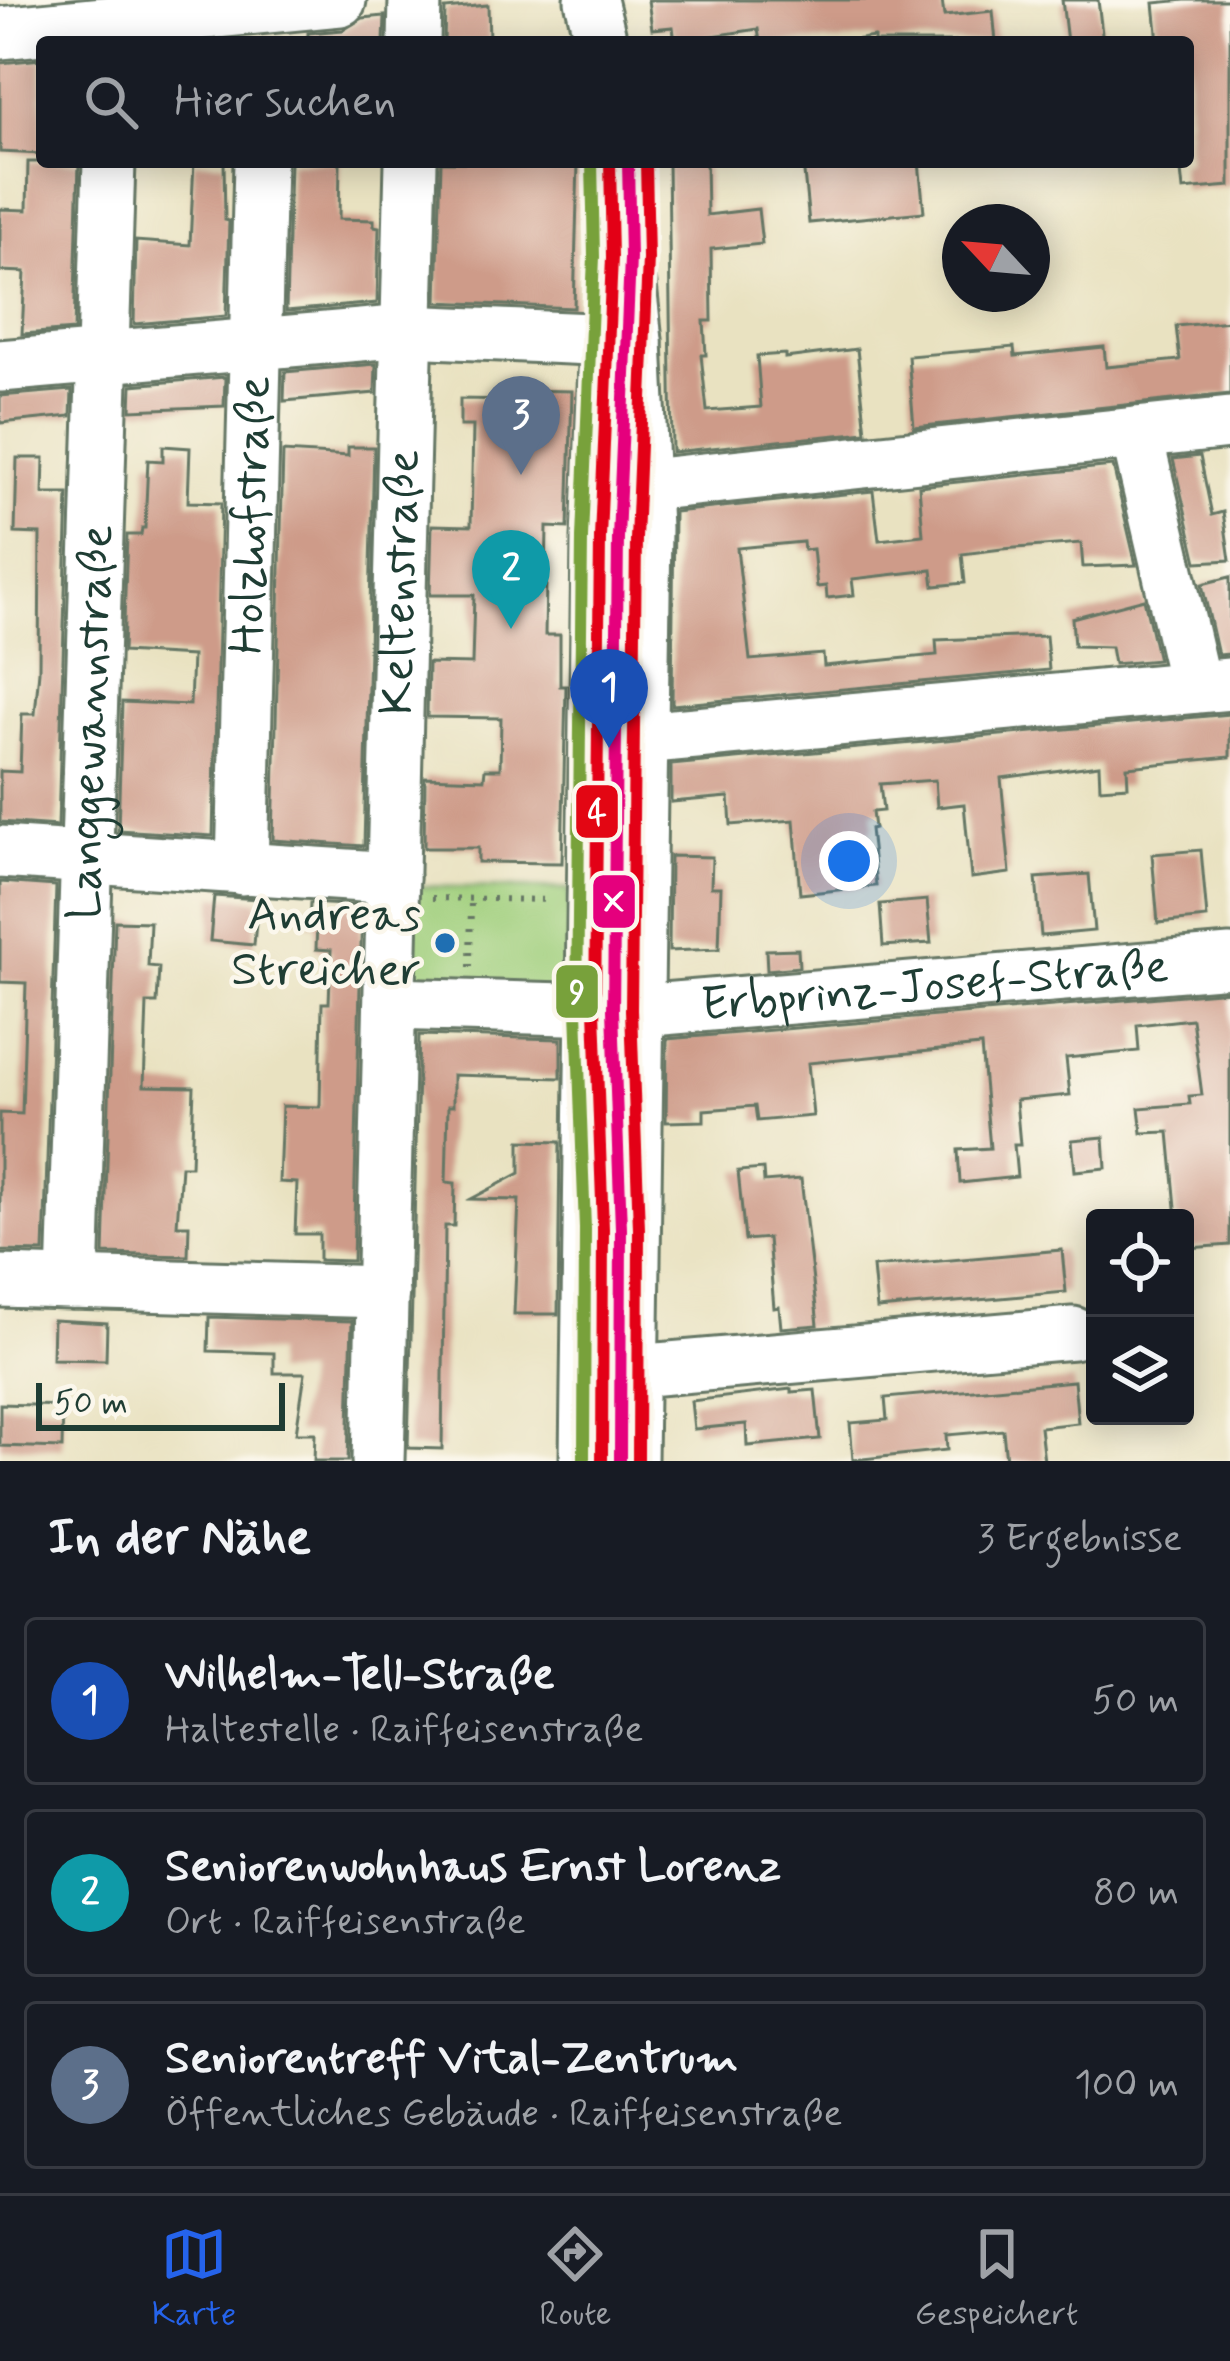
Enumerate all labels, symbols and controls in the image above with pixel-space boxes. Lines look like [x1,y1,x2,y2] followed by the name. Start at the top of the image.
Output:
[36,36,1194,168] search box
[78,69,144,135] icon: search
[174,73,396,132] text: Hier suchen
[942,204,1050,312] north arrow
[216,375,286,655] street label: Holzhofstraße
[482,376,560,475] pin: 3
[365,449,435,716] street label: Keltenstraße
[53,524,129,921] street label: Langgewannstraße
[472,530,550,629] pin: 2
[570,649,648,748] pin: 1
[574,783,620,840] line badge: 4
[587,792,607,836] text: 4
[819,831,879,891] your location
[591,873,637,930] line badge: X
[604,882,625,926] text: X
[231,884,421,1002] place label: Andreas Streicher
[432,930,458,956] marker: Andreas Streicher
[699,935,1171,1037] street label: Erbprinz-Josef-Straße
[554,963,600,1020] line badge: 9
[569,972,585,1016] text: 9
[1086,1209,1194,1425] map controls
[1086,1209,1194,1317] button: locate
[1086,1317,1194,1425] button: layers
[36,1377,285,1430] scale bar
[54,1382,128,1426] text: 50 m
[48,1506,311,1572] text: In der Nähe
[977,1514,1182,1565] text: 3 Ergebnisse
[165,1646,555,1705] text: Wilhelm-Tell-Straße
[81,1676,99,1727] text: 1
[1092,1676,1179,1727] text: 50 m
[165,1705,643,1756] text: Haltestelle · Raiffeisenstraße
[165,1838,781,1897] text: Seniorenwohnhaus Ernst Lorenz
[80,1868,100,1919] text: 2
[1093,1868,1179,1919] text: 80 m
[165,1897,526,1948] text: Ort · Raiffeisenstraße
[165,2030,738,2089] text: Seniorentreff Vital-Zentrum
[81,2060,99,2111] text: 3
[1074,2060,1179,2111] text: 100 m
[165,2089,842,2140] text: Öffentliches Gebäude · Raiffeisenstraße
[152,2221,236,2337] tab: Karte
[539,2221,611,2337] tab: Route
[915,2221,1078,2337] tab: Gespeichert

